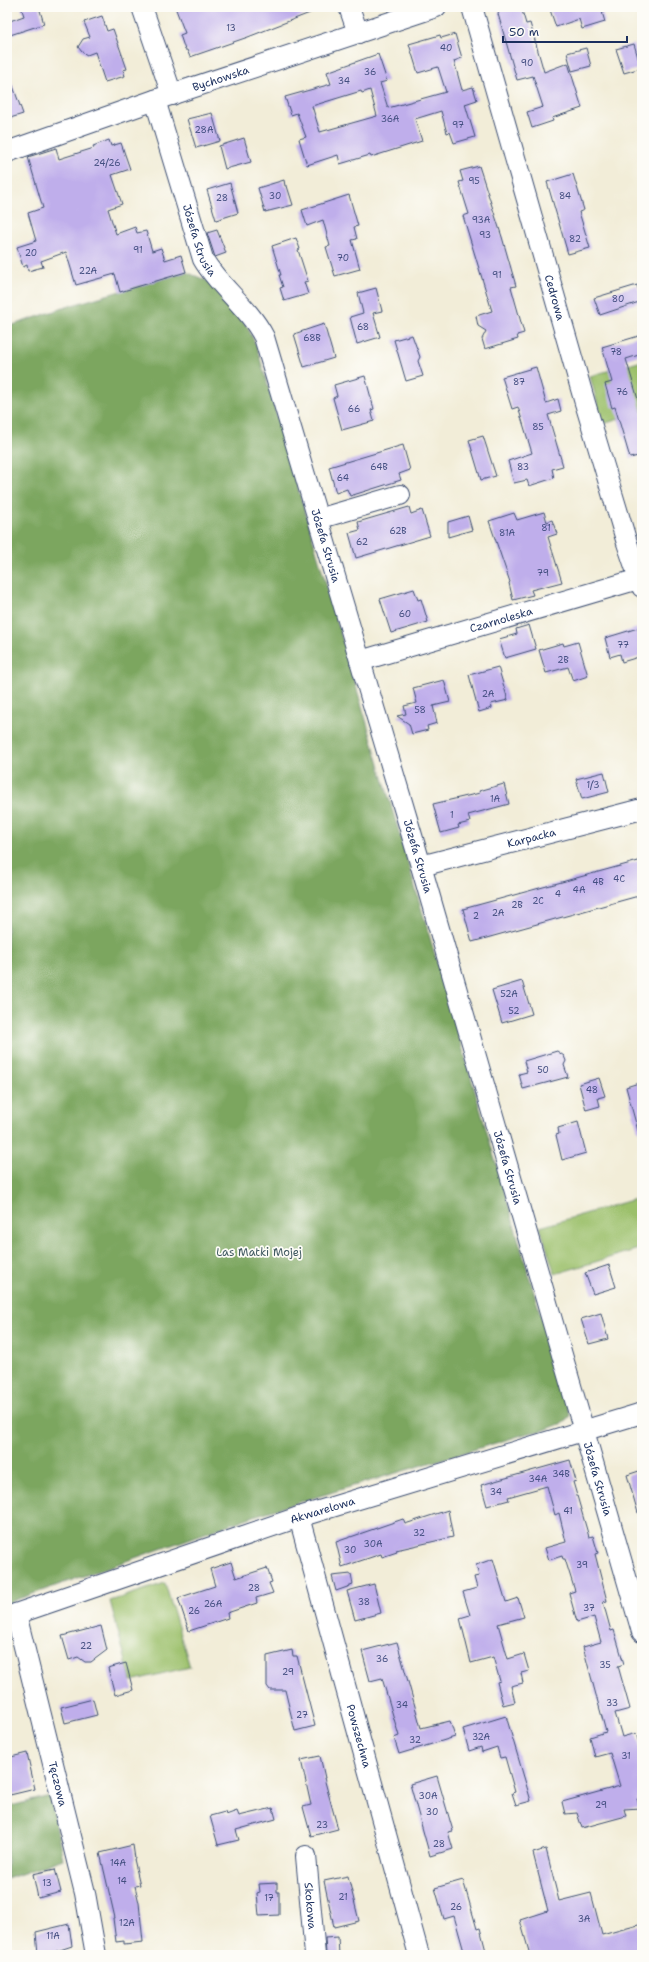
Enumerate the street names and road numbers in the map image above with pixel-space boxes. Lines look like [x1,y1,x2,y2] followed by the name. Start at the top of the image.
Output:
[190,62,251,95] street label: Bychowska
[179,202,220,279] street label: Józefa Strusia
[541,273,569,322] street label: Cedrowa
[308,507,344,584] street label: Józefa Strusia
[468,603,535,636] street label: Czarnoleska
[400,818,436,895] street label: Józefa Strusia
[505,824,557,851] street label: Karpacka
[490,1129,526,1206] street label: Józefa Strusia
[580,1440,616,1518] street label: Józefa Strusia
[288,1493,357,1527] street label: Akwarelowa
[343,1702,375,1770] street label: Powszechna
[45,1760,71,1808] street label: Tęczowa
[301,1882,320,1930] street label: Skokowa

